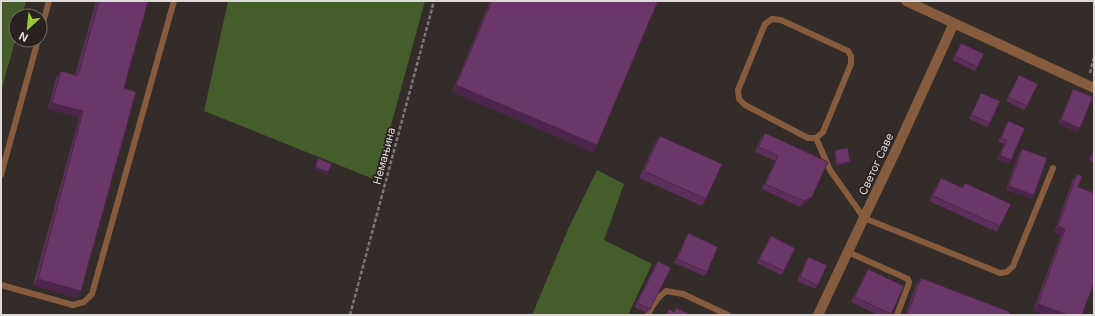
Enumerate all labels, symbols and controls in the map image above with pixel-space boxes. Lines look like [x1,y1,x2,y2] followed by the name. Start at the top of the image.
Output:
[8,8,48,48] north arrow
[17,29,30,45] text: N
[370,126,398,186] street label: Немањина
[856,131,896,197] street label: Светог Саве

